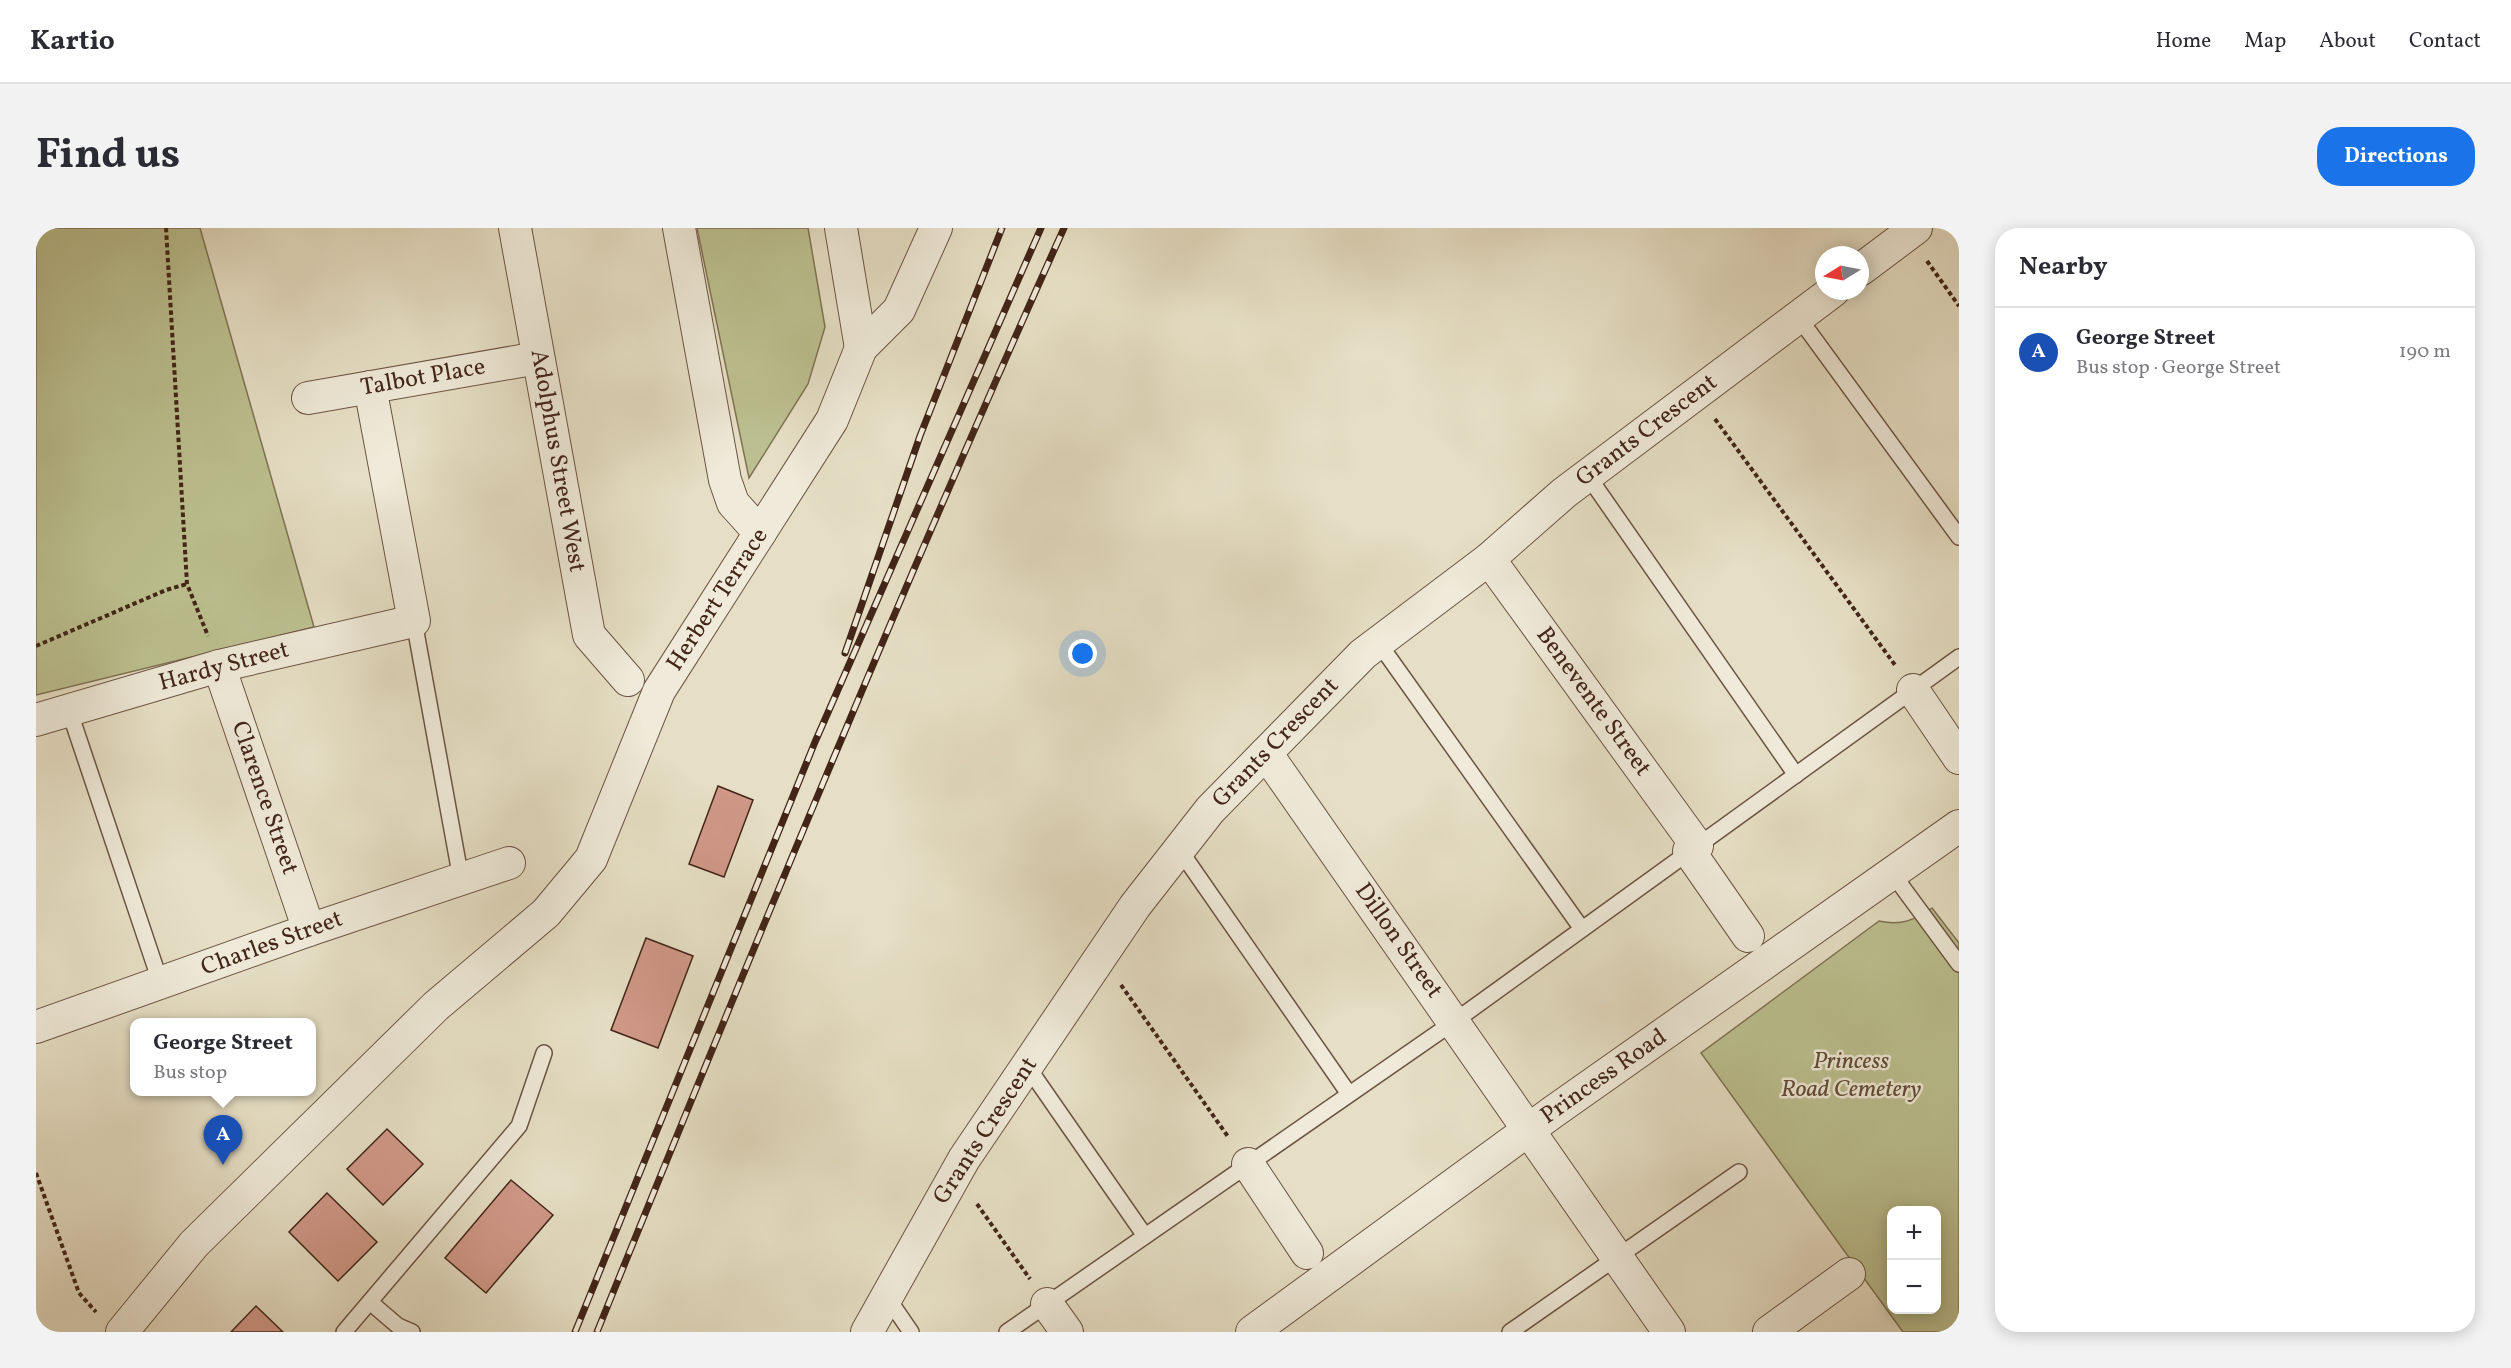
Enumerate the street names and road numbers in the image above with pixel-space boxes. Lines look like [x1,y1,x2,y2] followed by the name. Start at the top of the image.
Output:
[521,347,593,575] street label: Adolphus Street West
[358,350,488,406] street label: Talbot Place
[1569,366,1725,496] street label: Grants Crescent
[659,522,777,678] street label: Herbert Terrace
[1527,620,1659,784] street label: Benevente Street
[155,633,293,701] street label: Hardy Street
[1205,670,1347,816] street label: Grants Crescent
[222,717,306,879] street label: Clarence Street
[1346,876,1450,1006] street label: Dillon Street
[196,903,348,985] street label: Charles Street
[1534,1021,1674,1133] street label: Princess Road
[926,1051,1046,1211] street label: Grants Crescent

